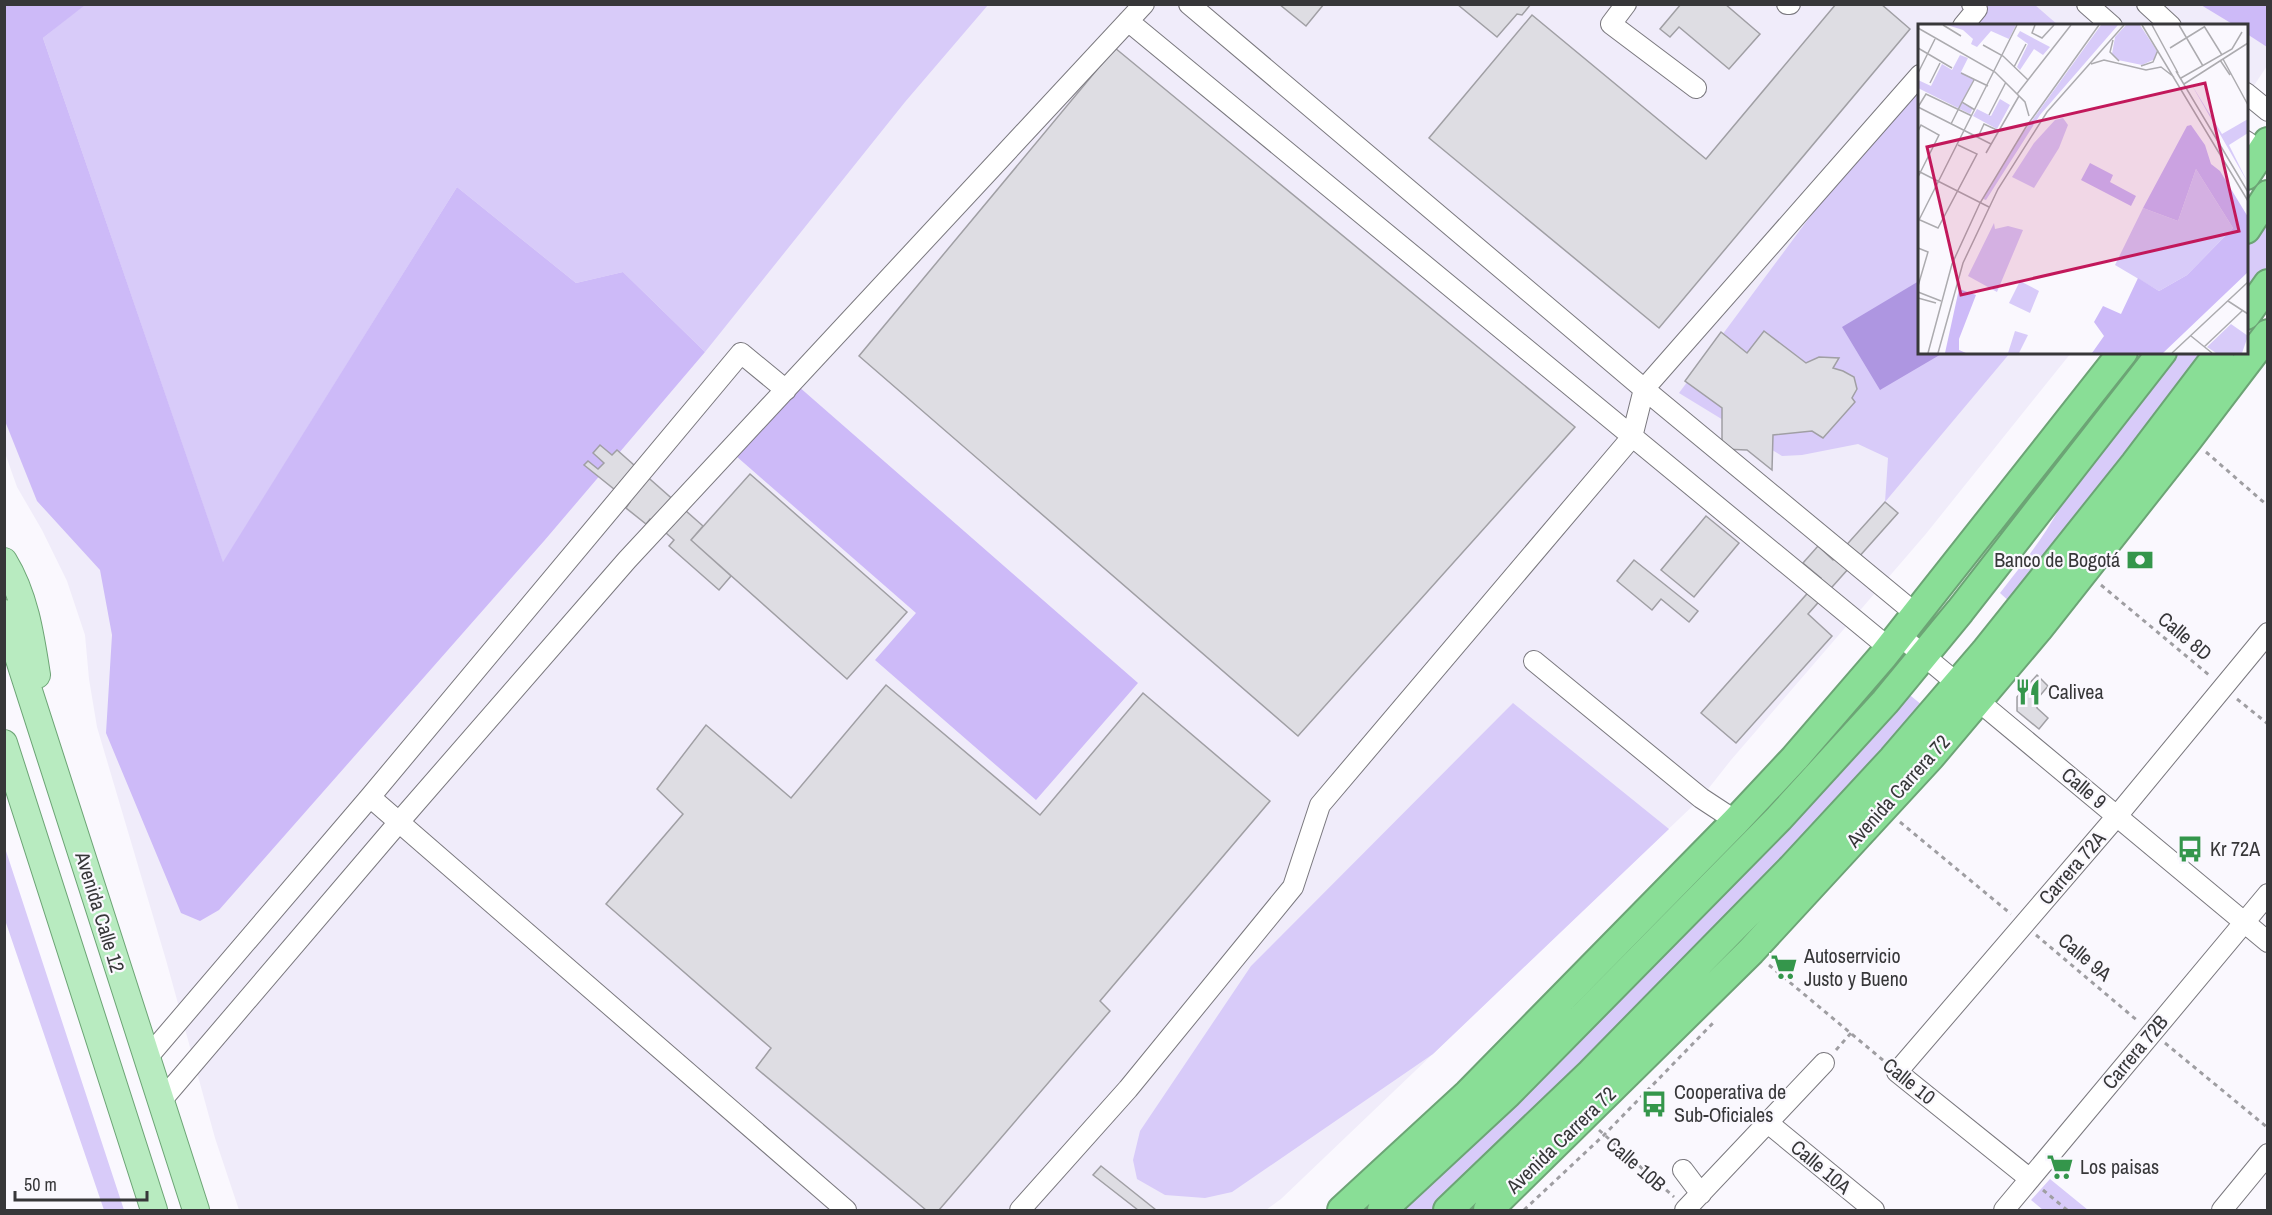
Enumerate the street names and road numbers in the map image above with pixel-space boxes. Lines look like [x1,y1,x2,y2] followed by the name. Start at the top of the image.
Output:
[2153,605,2218,666] street label: Calle 8D
[1839,729,1955,854] street label: Avenida Carrera 72
[2056,761,2113,814] street label: Calle 9
[2032,825,2111,910] street label: Carrera 72A
[69,847,132,975] street label: Avenida Calle 12
[2053,926,2118,987] street label: Calle 9A
[2096,1009,2174,1095] street label: Carrera 72B
[1877,1051,1941,1110] street label: Calle 10
[1499,1080,1621,1200] street label: Avenida Carrera 72
[1601,1130,1672,1197] street label: Calle 10B
[1785,1133,1857,1200] street label: Calle 10A

